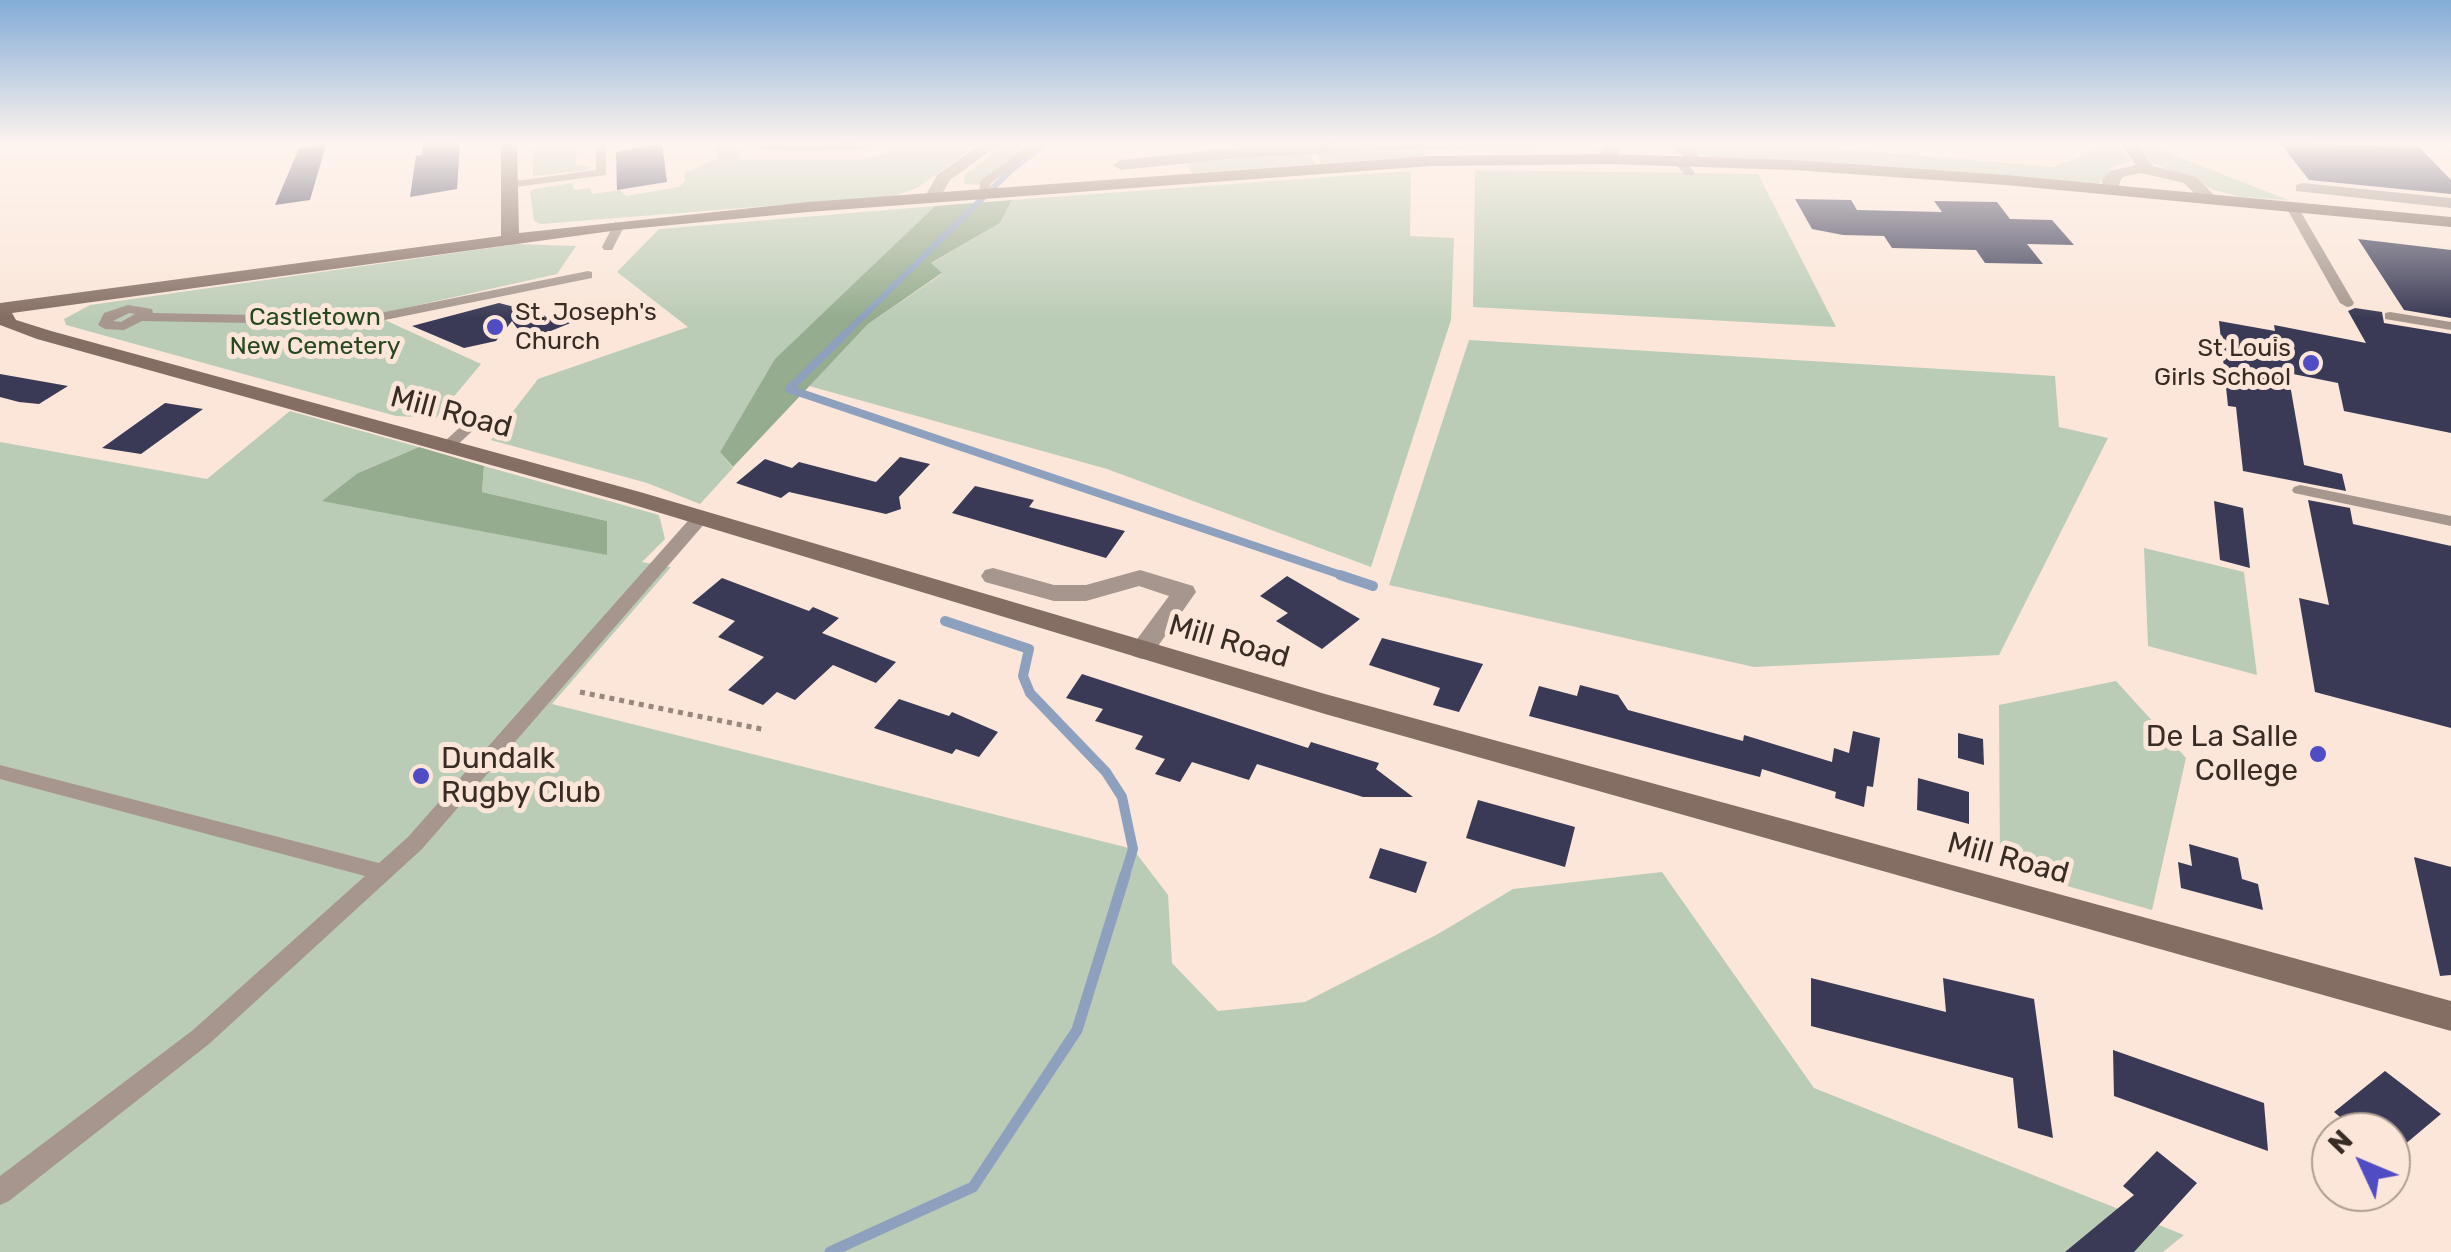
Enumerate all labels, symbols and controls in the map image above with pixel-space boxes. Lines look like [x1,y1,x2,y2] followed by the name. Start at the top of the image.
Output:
[515,298,657,357] place label: St. Joseph's Church
[229,303,401,362] park label: Castletown New Cemetery
[484,316,506,338] marker: St. Joseph's Church
[2154,334,2291,393] place label: St Louis Girls School
[2300,352,2322,374] marker: St Louis Girls School
[386,380,516,446] street label: Mill Road
[1164,608,1294,676] street label: Mill Road
[2146,719,2298,790] place label: De La Salle College
[441,741,601,812] place label: Dundalk Rugby Club
[2307,743,2329,765] marker: De La Salle College
[410,765,432,787] marker: Dundalk Rugby Club
[1943,826,2073,892] street label: Mill Road
[2311,1112,2411,1212] north arrow
[2322,1124,2359,1161] text: N

